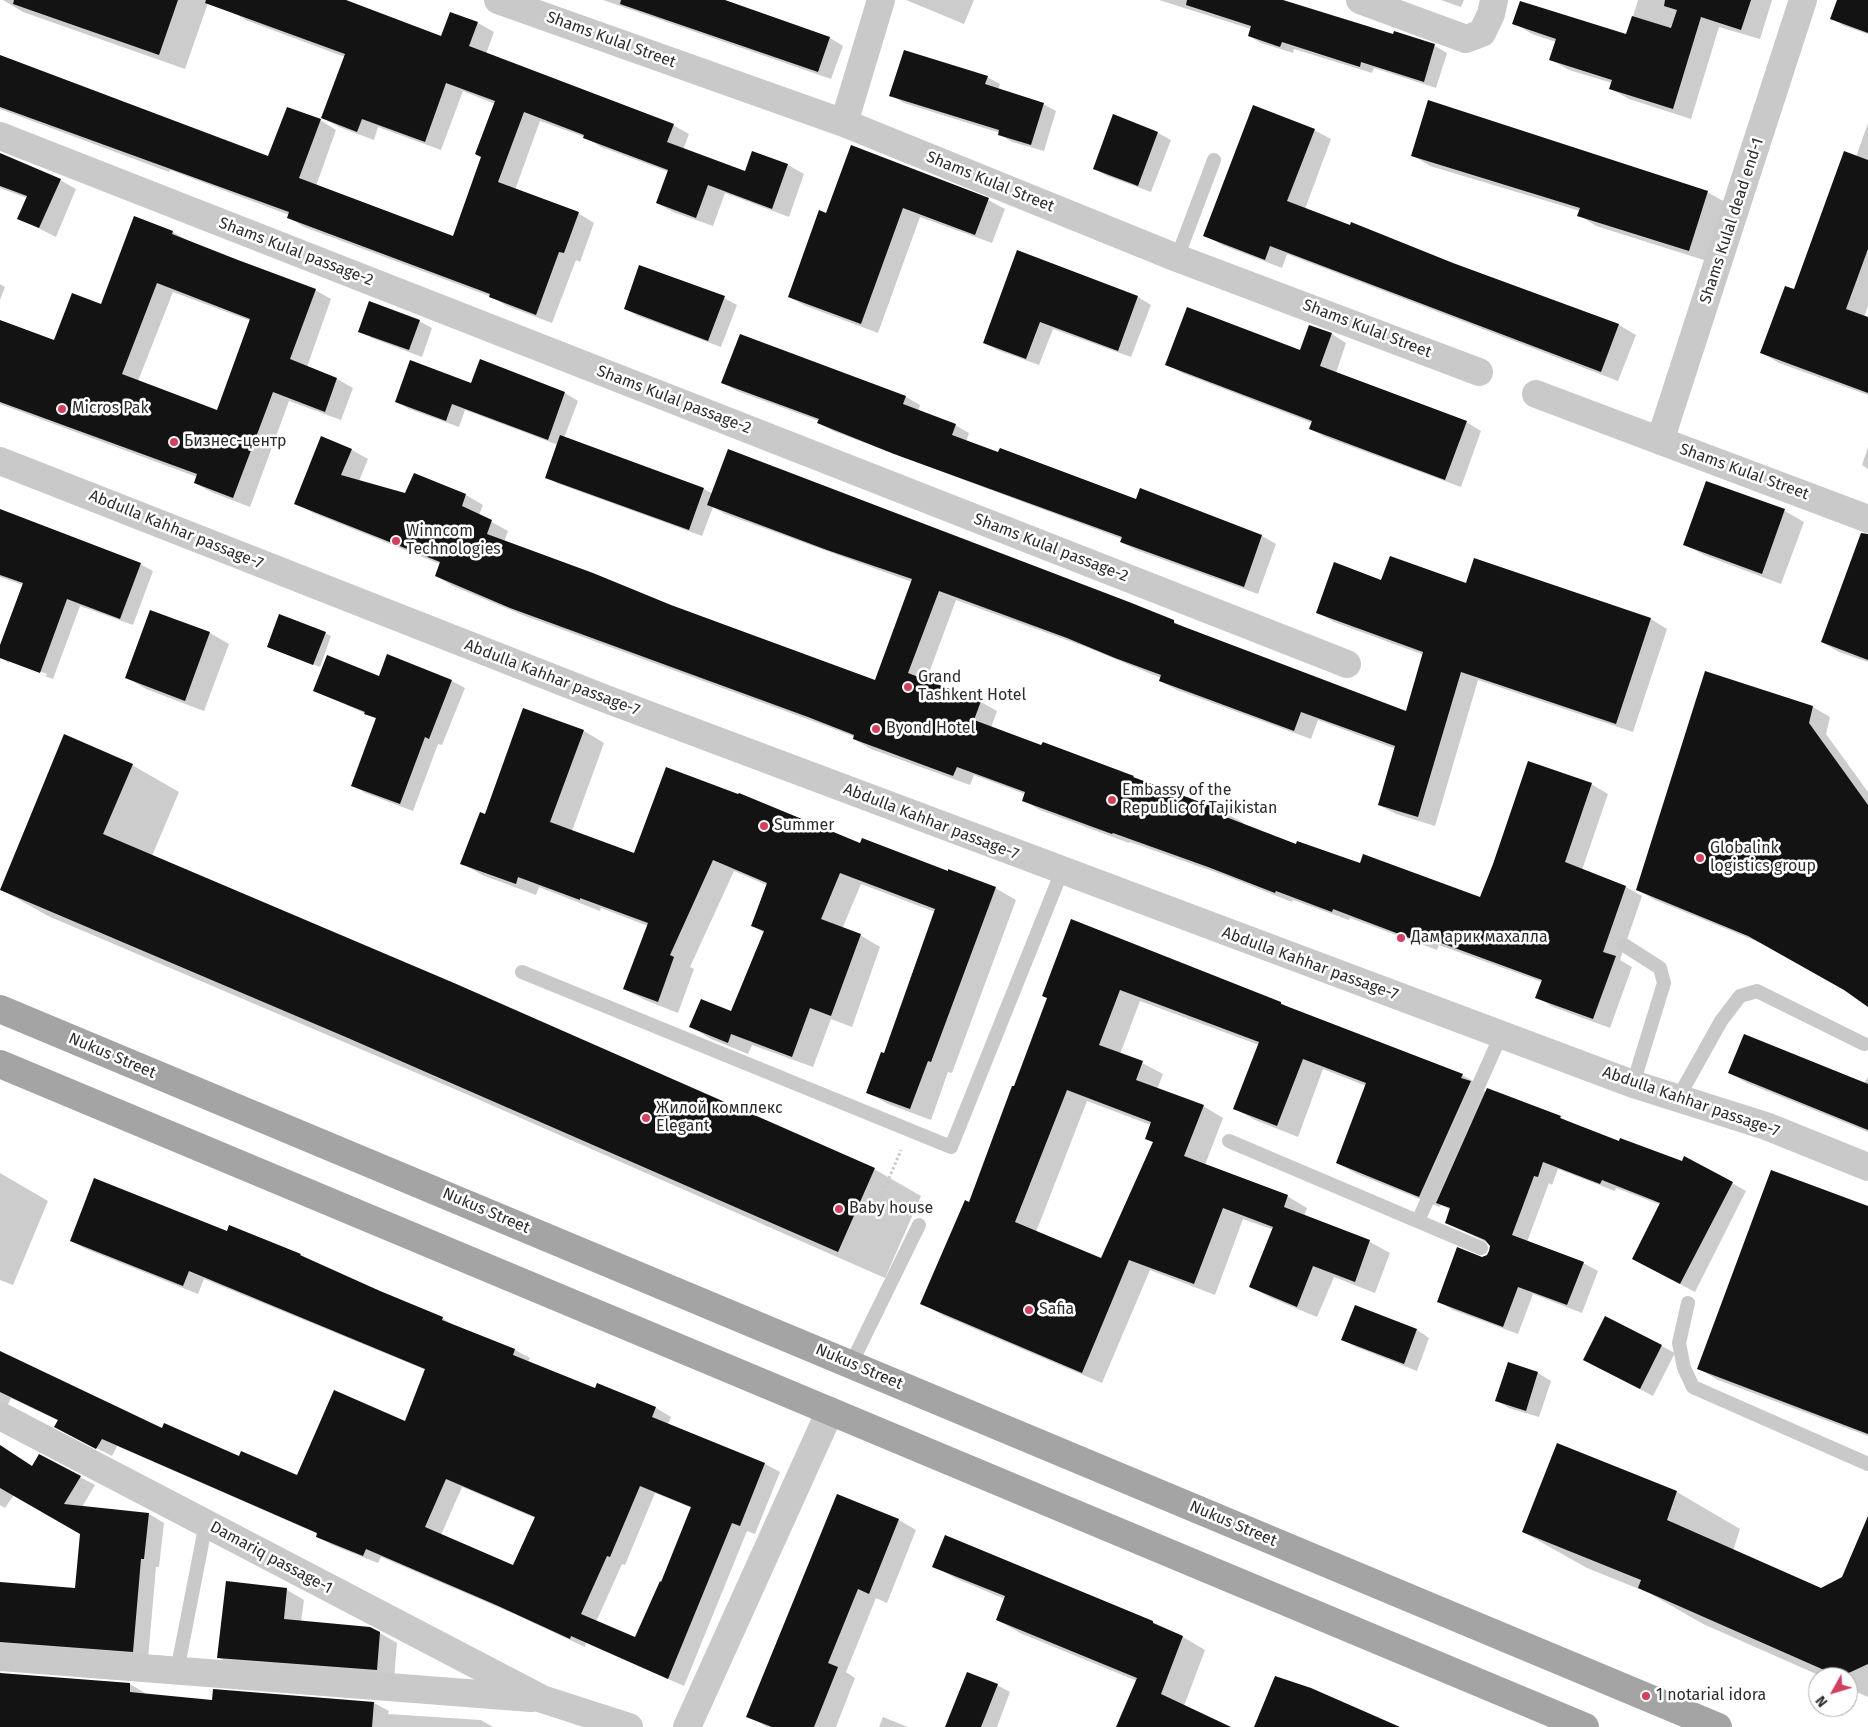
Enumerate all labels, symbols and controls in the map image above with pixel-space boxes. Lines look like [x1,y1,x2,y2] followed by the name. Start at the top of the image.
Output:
[544,8,678,72] street label: Shams Kulal Street
[1696,136,1768,306] street label: Shams Kulal dead end-1
[923,148,1057,216] street label: Shams Kulal Street
[216,214,376,290] street label: Shams Kulal passage-2
[1300,296,1434,362] street label: Shams Kulal Street
[594,362,754,438] street label: Shams Kulal passage-2
[72,399,149,419] place label: Micros Pak
[56,403,68,415] marker: Micros Pak
[184,432,287,452] place label: Бизнес-центр
[168,436,180,448] marker: Бизнес-центр
[1677,440,1811,504] street label: Shams Kulal Street
[86,486,266,574] street label: Abdulla Kahhar passage-7
[971,510,1131,586] street label: Shams Kulal passage-2
[406,522,501,560] place label: Winncom Technologies
[390,535,402,547] marker: Winncom Technologies
[462,636,642,720] street label: Abdulla Kahhar passage-7
[918,668,1026,706] place label: Grand Tashkent Hotel
[902,681,914,693] marker: Grand Tashkent Hotel
[886,719,975,739] place label: Byond Hotel
[870,723,882,735] marker: Byond Hotel
[841,780,1021,864] street label: Abdulla Kahhar passage-7
[1122,781,1277,819] place label: Embassy of the Republic of Tajikistan
[1106,794,1118,806] marker: Embassy of the Republic of Tajikistan
[774,816,834,836] place label: Summer
[758,820,770,832] marker: Summer
[1710,839,1816,877] place label: Globalink logistics group
[1694,852,1706,864] marker: Globalink logistics group
[1219,923,1401,1005] street label: Abdulla Kahhar passage-7
[1411,928,1548,948] place label: Дам арик махалла
[1395,932,1407,944] marker: Дам арик махалла
[66,1029,158,1083] street label: Nukus Street
[1600,1063,1782,1141] street label: Abdulla Kahhar passage-7
[656,1099,783,1137] place label: Жилой комплекс Elegant
[640,1112,652,1124] marker: Жилой комплекс Elegant
[440,1184,532,1238] street label: Nukus Street
[849,1199,933,1219] place label: Baby house
[833,1203,845,1215] marker: Baby house
[1039,1300,1074,1320] place label: Safia
[1023,1304,1035,1316] marker: Safia
[813,1340,905,1394] street label: Nukus Street
[1187,1497,1279,1551] street label: Nukus Street
[207,1518,335,1598] street label: Damariq passage-1
[1808,1667,1858,1717] north arrow
[1656,1686,1766,1706] place label: 1 notarial idora
[1640,1690,1652,1702] marker: 1 notarial idora
[1812,1692,1831,1710] text: N

